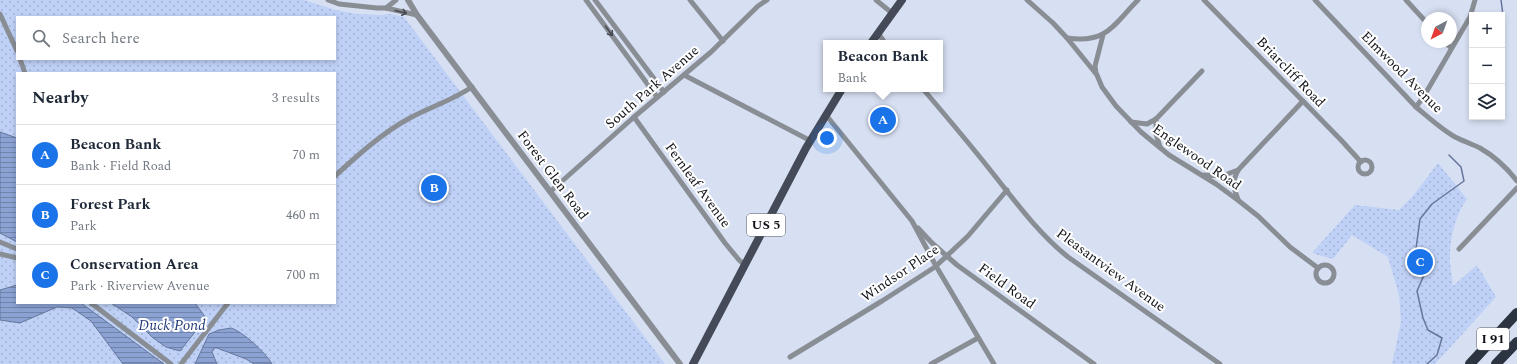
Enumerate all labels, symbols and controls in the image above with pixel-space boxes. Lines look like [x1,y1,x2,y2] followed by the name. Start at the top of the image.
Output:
[394,8,407,16] one-way arrow
[1421,12,1457,48] north arrow
[1469,12,1505,120] map controls
[1469,12,1505,48] button: +
[16,16,336,60] search box
[605,26,614,37] one-way arrow
[1356,26,1448,118] street label: Elmwood Avenue
[30,27,52,49] icon: search
[62,27,140,50] text: Search here
[1252,32,1330,112] street label: Briarcliff Road
[600,40,704,134] street label: South Park Avenue
[823,40,943,92] popup
[837,45,929,68] text: Beacon Bank
[1469,48,1505,84] button: −
[837,68,867,88] text: Bank
[1469,84,1505,120] button: layers
[32,85,88,111] text: Nearby
[272,88,320,108] text: 3 results
[870,105,896,135] pin: A
[1148,118,1246,196] street label: Englewood Road
[512,126,594,224] street label: Forest Glen Road
[817,128,837,148] your location
[70,133,161,156] text: Beacon Bank
[660,138,736,232] street label: Fernleaf Avenue
[40,145,50,165] text: A
[293,145,320,165] text: 70 m
[70,156,171,176] text: Bank · Field Road
[421,173,447,203] pin: B
[70,193,150,216] text: Forest Park
[40,205,50,225] text: B
[286,205,320,225] text: 460 m
[747,214,785,236] road number: US 5
[70,216,97,236] text: Park
[1052,223,1170,317] street label: Pleasantview Avenue
[857,239,943,307] street label: Windsor Place
[1407,247,1433,277] pin: C
[70,253,199,276] text: Conservation Area
[974,258,1040,314] street label: Field Road
[40,265,50,285] text: C
[286,265,320,285] text: 700 m
[70,276,209,296] text: Park · Riverview Avenue
[138,314,206,337] water label: Duck Pond
[1477,328,1509,350] road number: I 91

